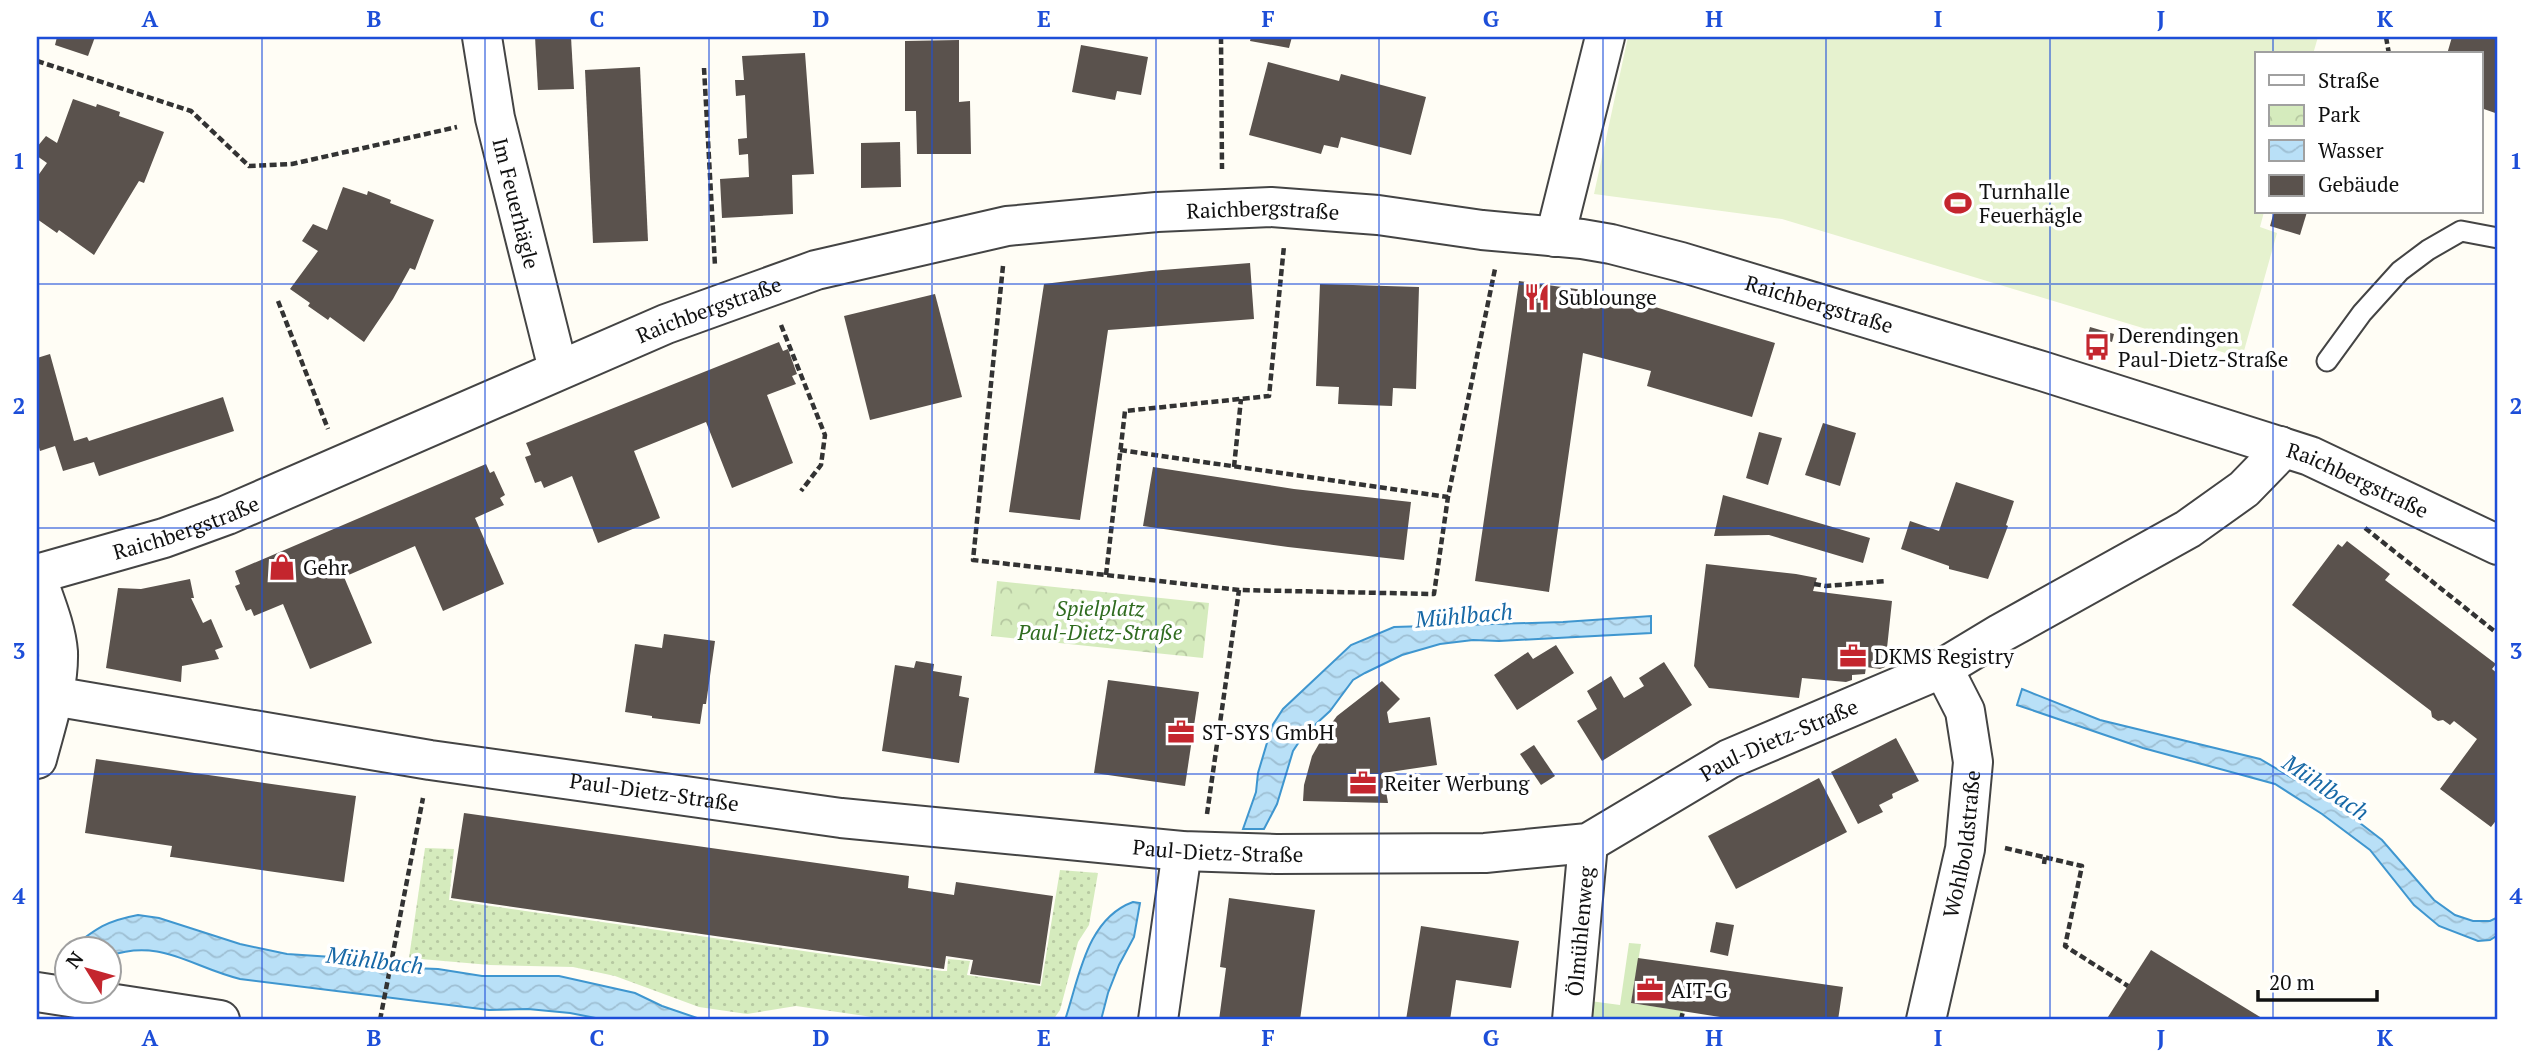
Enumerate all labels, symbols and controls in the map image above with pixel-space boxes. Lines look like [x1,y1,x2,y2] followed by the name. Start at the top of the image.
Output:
[142,3,159,34] text: A
[367,3,382,34] text: B
[590,3,605,34] text: C
[813,3,830,34] text: D
[1037,3,1051,34] text: E
[1261,3,1275,34] text: F
[1483,3,1500,34] text: G
[1705,3,1723,34] text: H
[1934,3,1942,34] text: I
[2157,3,2165,34] text: J
[2377,3,2394,34] text: K
[2255,52,2482,214] legend
[2318,66,2380,94] text: Straße
[2318,100,2360,128] text: Park
[486,135,546,272] street label: Im Feuerhägle
[2318,136,2384,164] text: Wasser
[13,145,26,176] text: 1
[2510,145,2523,176] text: 1
[2318,170,2399,198] text: Gebäude
[1979,177,2083,229] place label: Turnhalle Feuerhägle
[1943,188,1973,218] sports icon: Turnhalle Feuerhägle
[1186,193,1340,226] street label: Raichbergstraße
[1742,268,1897,339] street label: Raichbergstraße
[632,270,785,349] street label: Raichbergstraße
[1522,282,1552,312] restaurant icon: Sublounge
[1558,283,1657,311] place label: Sublounge
[2118,321,2288,373] place label: Derendingen Paul-Dietz-Straße
[2082,332,2112,362] bus stop icon: Derendingen Paul-Dietz-Straße
[13,390,26,421] text: 2
[2510,390,2523,421] text: 2
[2284,436,2433,524] street label: Raichbergstraße
[110,489,263,566] street label: Raichbergstraße
[267,552,297,582] shop icon: Gehr
[303,553,348,581] place label: Gehr
[1017,594,1183,646] park label: Spielplatz Paul-Dietz-Straße
[1413,595,1514,635] water label: Mühlbach
[13,635,26,666] text: 3
[2510,635,2523,666] text: 3
[1838,641,1868,671] office icon: DKMS Registry
[1874,642,2014,670] place label: DKMS Registry
[1694,692,1862,787] street label: Paul-Dietz-Straße
[1166,717,1196,747] office icon: ST-SYS GmbH
[1202,718,1334,746] place label: ST-SYS GmbH
[2276,746,2375,827] water label: Mühlbach
[568,766,741,817] street label: Paul-Dietz-Straße
[1348,768,1378,798] office icon: Reiter Werbung
[1384,769,1530,797] place label: Reiter Werbung
[1936,769,1986,920] street label: Wohlboldstraße
[1132,832,1303,868] street label: Paul-Dietz-Straße
[1560,864,1600,998] street label: Ölmühlenweg
[13,880,26,911] text: 4
[2510,880,2523,911] text: 4
[52,934,122,1004] north arrow
[324,939,425,981] water label: Mühlbach
[60,946,89,973] text: N
[2258,959,2378,1003] scale bar
[2269,968,2315,996] text: 20 m
[1635,975,1665,1005] office icon: AIT-G
[1671,976,1728,1004] place label: AIT-G
[142,1022,159,1053] text: A
[367,1022,382,1053] text: B
[590,1022,605,1053] text: C
[813,1022,830,1053] text: D
[1037,1022,1051,1053] text: E
[1261,1022,1275,1053] text: F
[1483,1022,1500,1053] text: G
[1705,1022,1723,1053] text: H
[1934,1022,1942,1053] text: I
[2157,1022,2165,1053] text: J
[2377,1022,2394,1053] text: K

